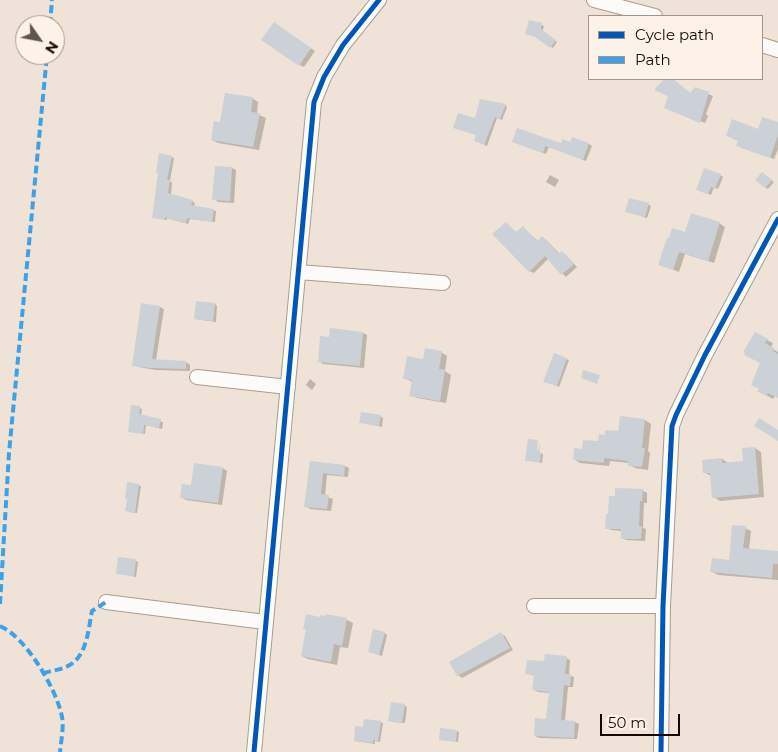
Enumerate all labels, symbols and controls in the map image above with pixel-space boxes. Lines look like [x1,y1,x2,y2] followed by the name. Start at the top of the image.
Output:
[15,15,65,65] north arrow
[588,15,763,80] legend
[635,25,714,44] text: Cycle path
[41,38,62,57] text: N
[635,50,671,69] text: Path
[603,704,683,736] scale bar
[608,713,646,732] text: 50 m

